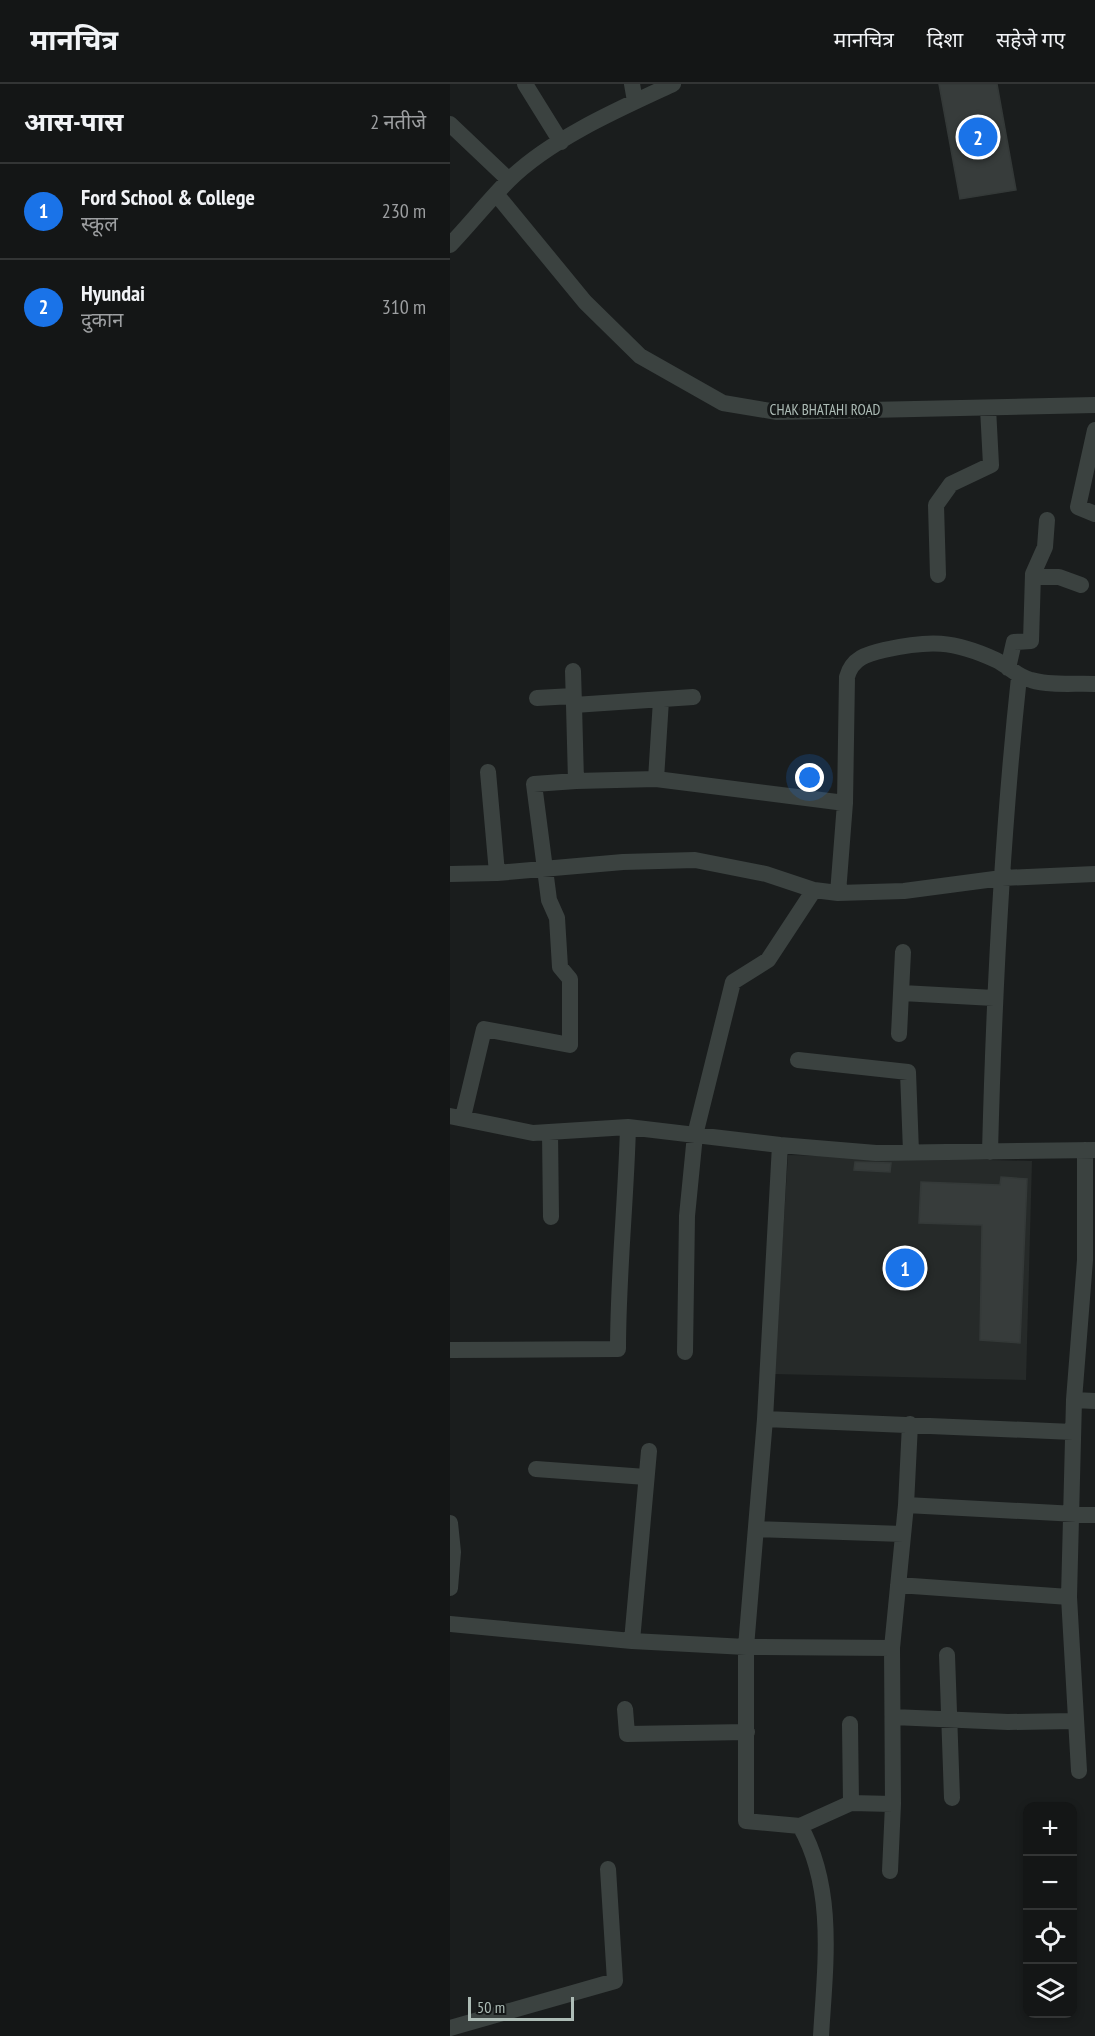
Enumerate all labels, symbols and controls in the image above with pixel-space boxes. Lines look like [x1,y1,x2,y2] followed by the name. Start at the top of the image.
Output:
[30,21,118,58] text: मानचित्र
[834,26,894,53] text: मानचित्र
[927,26,963,53] text: दिशा
[996,26,1065,53] text: सहेजे गए
[24,105,124,138] text: आस-पास
[370,109,426,135] text: 2 नतीजे
[958,115,998,160] pin: 2
[81,183,255,211] text: Ford School & College
[39,198,48,224] text: 1
[382,198,426,224] text: 230 m
[81,211,118,237] text: स्कूल
[81,279,145,307] text: Hyundai
[39,294,48,320] text: 2
[382,294,426,320] text: 310 m
[81,307,123,333] text: दुकान
[770,400,881,419] street label: CHAK BHATAHI ROAD
[795,763,824,792] your location
[886,1246,924,1290] pin: 1
[1023,1802,1077,2018] map controls
[1023,1802,1077,1856] button: +
[1023,1856,1077,1910] button: −
[1023,1910,1077,1964] button: locate
[1023,1964,1077,2018] button: layers
[468,1994,574,2022] scale bar
[477,1997,505,2017] text: 50 m

